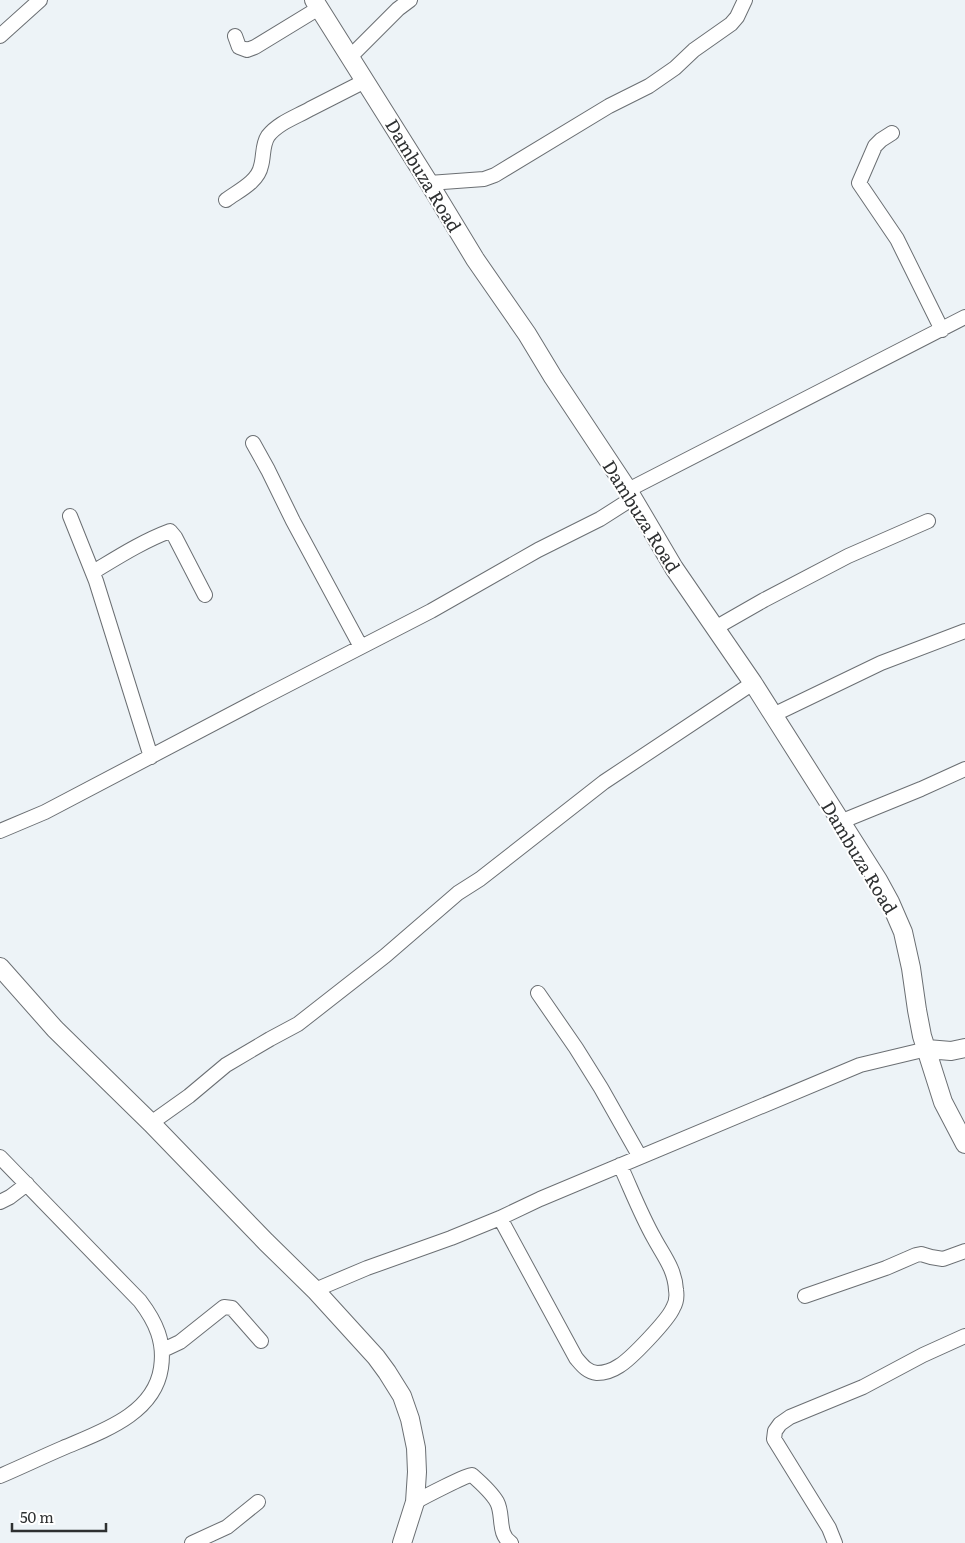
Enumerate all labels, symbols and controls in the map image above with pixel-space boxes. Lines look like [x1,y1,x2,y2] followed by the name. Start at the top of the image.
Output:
[379,113,469,237] street label: Dambuza Road
[597,454,687,578] street label: Dambuza Road
[815,795,905,919] street label: Dambuza Road
[12,1500,106,1532] scale bar
[20,1505,54,1528] text: 50 m

